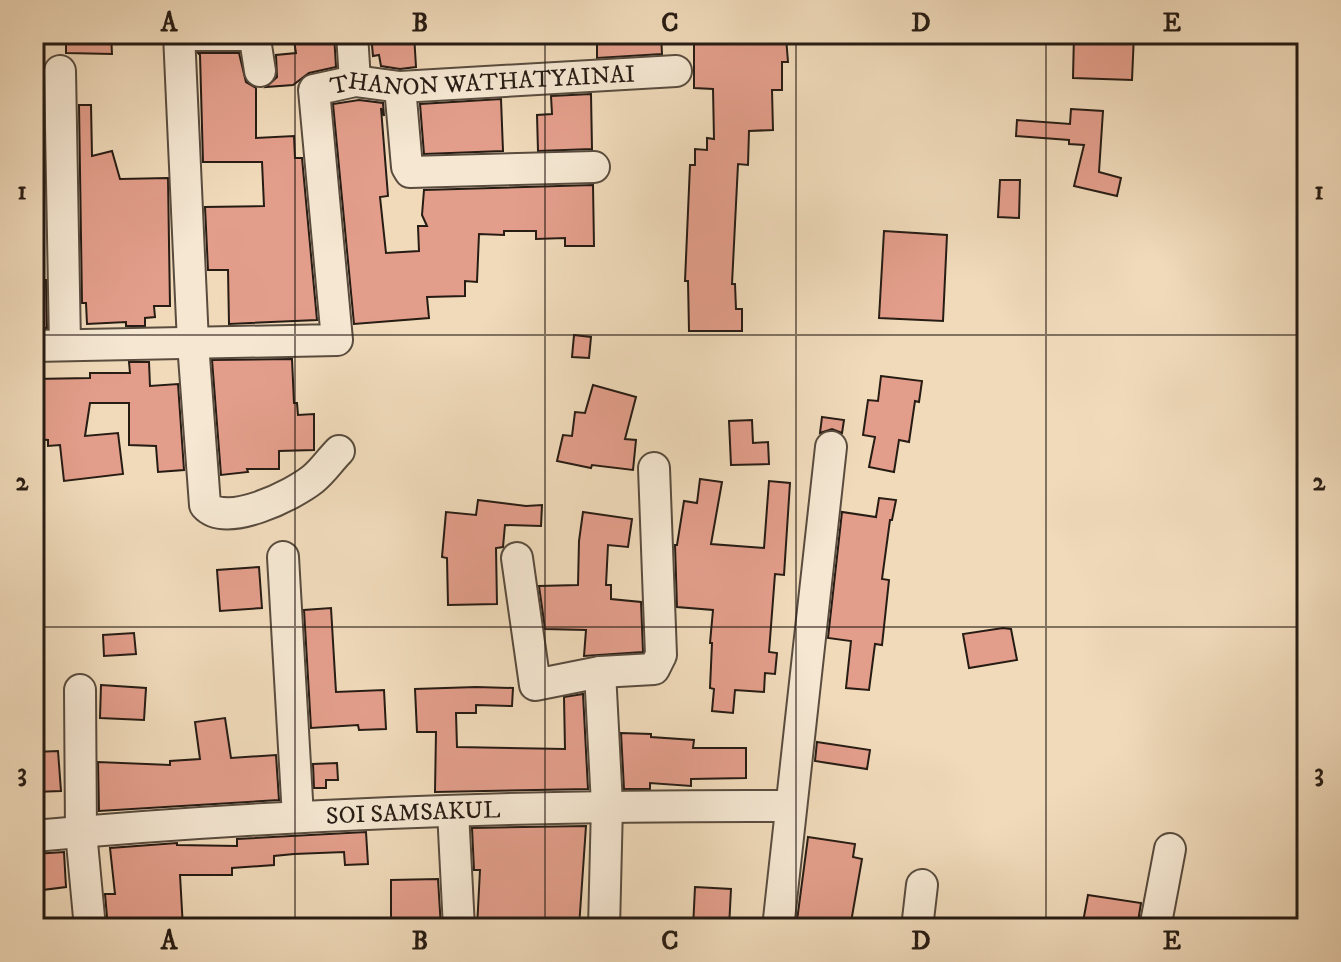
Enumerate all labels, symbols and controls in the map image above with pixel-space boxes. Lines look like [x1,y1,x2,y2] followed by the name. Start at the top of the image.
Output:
[160,7,179,40] text: A
[412,7,428,40] text: B
[661,7,679,40] text: C
[911,7,931,40] text: D
[1163,7,1181,40] text: E
[328,59,636,103] street label: THANON WATHATYAINAI
[17,175,27,208] text: 1
[1314,175,1324,208] text: 1
[16,466,30,499] text: 2
[1313,466,1327,499] text: 2
[17,757,27,790] text: 3
[1314,757,1324,790] text: 3
[325,795,501,832] street label: SOI SAMSAKUL
[160,925,179,958] text: A
[412,925,428,958] text: B
[661,925,679,958] text: C
[911,925,931,958] text: D
[1163,925,1181,958] text: E

